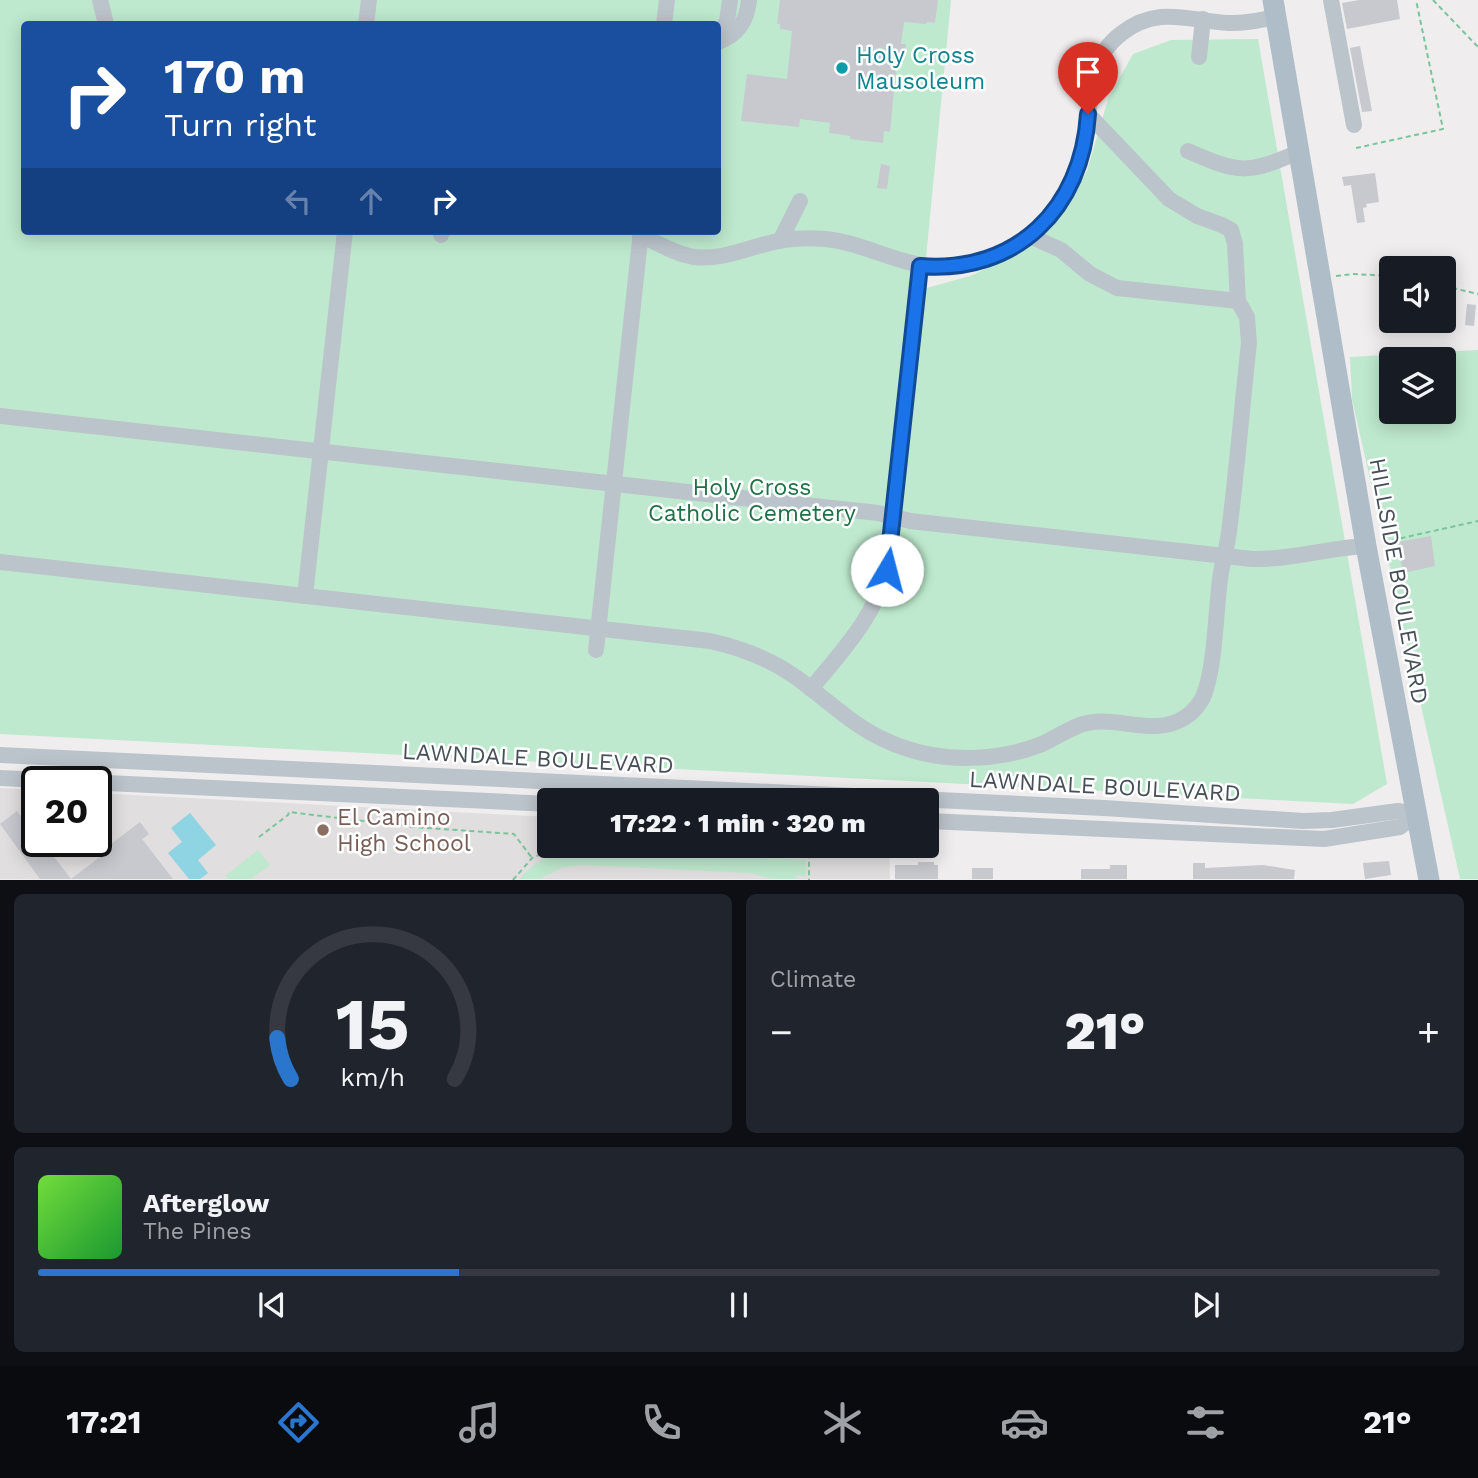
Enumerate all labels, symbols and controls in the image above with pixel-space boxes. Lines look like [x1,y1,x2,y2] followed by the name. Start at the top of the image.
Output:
[856,42,985,95] place label: Holy Cross Mausoleum
[1058,42,1118,114] pin
[164,47,305,105] text: 170 m
[49,49,140,140] icon: right
[1069,53,1107,91] icon: arrive
[834,60,850,76] marker: Holy Cross Mausoleum
[164,106,316,144] text: Turn right
[279,182,317,220] icon: left
[352,182,390,220] icon: ahead
[425,182,463,220] icon: right
[1379,256,1456,424] map controls
[1379,256,1456,333] button: sound
[1379,347,1456,424] button: layers
[1364,456,1433,706] street label: HILLSIDE BOULEVARD
[648,474,856,527] park label: Holy Cross Catholic Cemetery
[850,533,924,607] position arrow
[401,738,675,779] street label: LAWNDALE BOULEVARD
[21,766,112,857] speed limit sign: 20
[968,766,1242,807] street label: LAWNDALE BOULEVARD
[337,804,471,857] place label: El Camino High School
[610,808,866,838] text: 17:22 · 1 min · 320 m
[315,822,331,838] marker: El Camino High School
[770,966,856,993] text: Climate
[336,982,410,1068] text: 15
[1065,1001,1145,1062] text: 21°
[770,1010,793,1054] text: −
[1417,1010,1440,1054] text: +
[341,1063,405,1092] text: km/h
[143,1188,269,1218] text: Afterglow
[143,1218,252,1245] text: The Pines
[253,1286,291,1324] icon: previous
[720,1286,758,1324] icon: pause
[1187,1286,1225,1324] icon: next
[274,1398,323,1447] icon: directions
[455,1398,504,1447] icon: music
[637,1398,686,1447] icon: phone
[818,1398,867,1447] icon: climate
[1000,1398,1049,1447] icon: car
[1181,1398,1230,1447] icon: filters
[66,1403,141,1441] text: 17:21
[1363,1403,1412,1441] text: 21°

